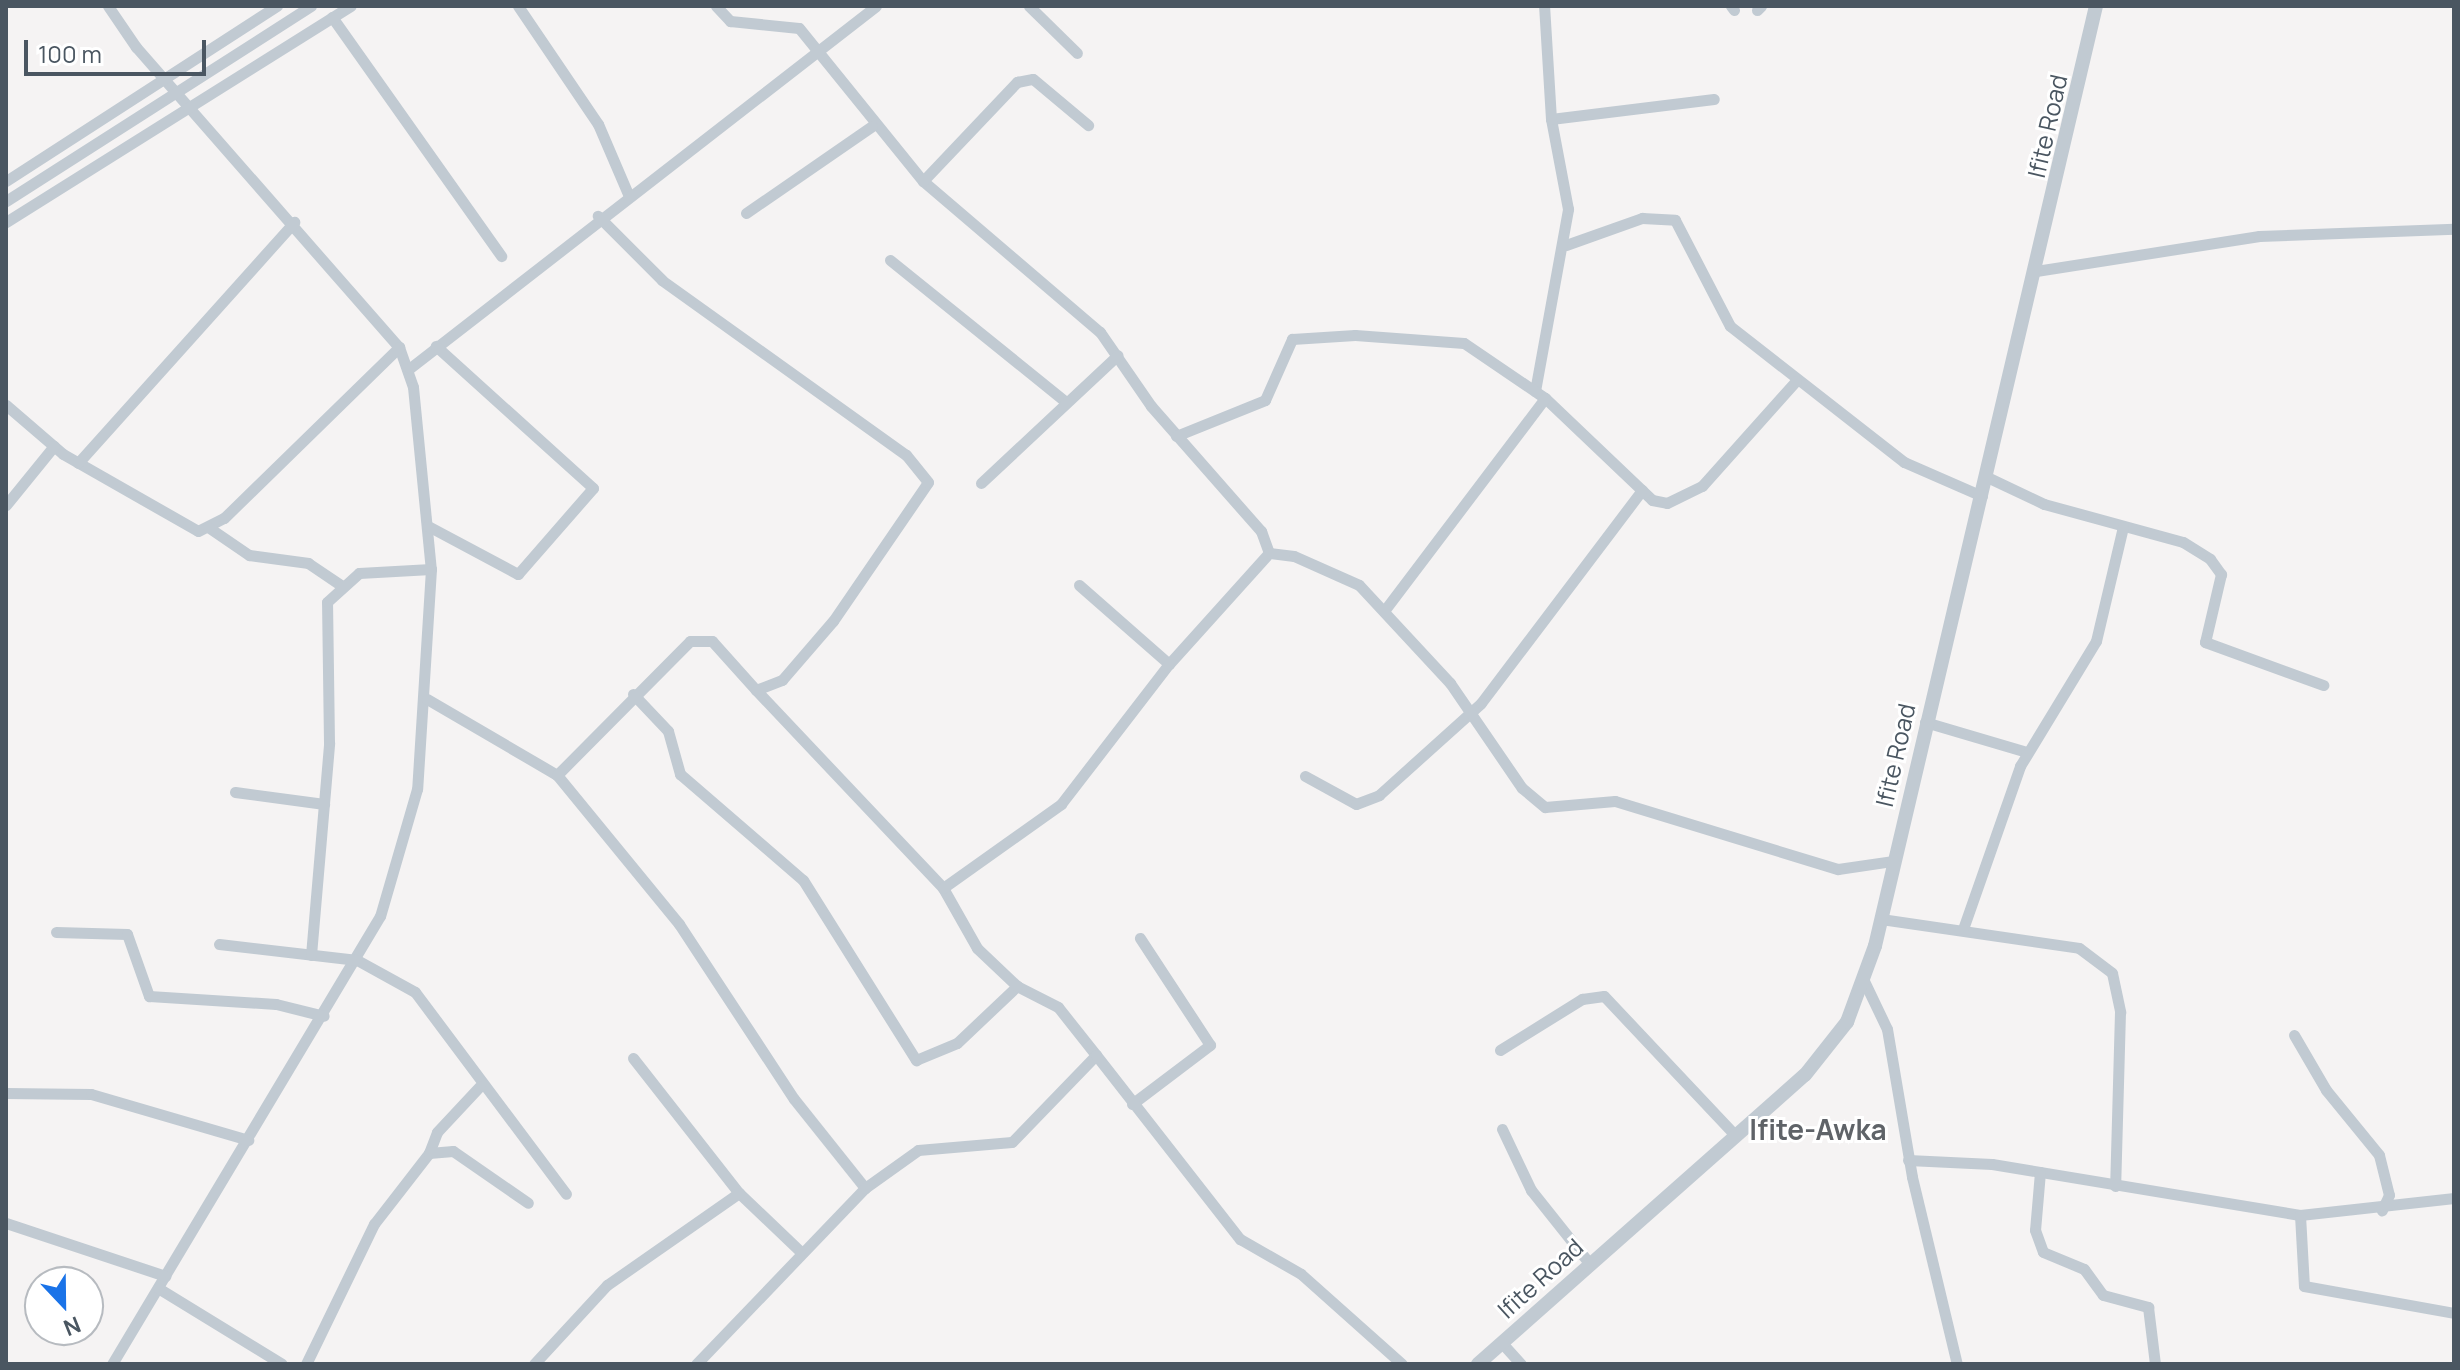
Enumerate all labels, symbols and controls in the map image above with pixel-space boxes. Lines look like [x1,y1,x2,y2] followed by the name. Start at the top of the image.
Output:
[28,24,210,74] scale bar
[38,37,102,70] text: 100 m
[2021,72,2073,180] street label: Ifite Road
[1869,701,1921,809] street label: Ifite Road
[1749,1112,1887,1146] district label: Ifite-Awka
[1491,1232,1589,1324] street label: Ifite Road
[24,1266,104,1346] north arrow
[59,1310,85,1343] text: N

